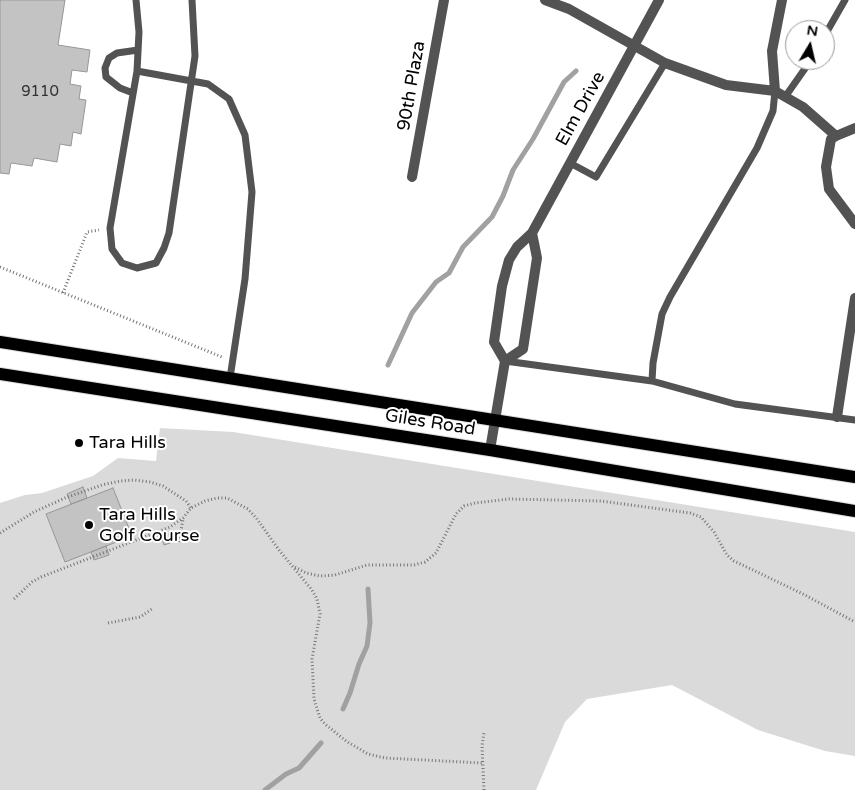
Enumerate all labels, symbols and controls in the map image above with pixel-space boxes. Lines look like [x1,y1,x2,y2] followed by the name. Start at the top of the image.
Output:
[785,20,835,70] north arrow
[805,21,819,40] text: N
[393,39,431,133] street label: 90th Plaza
[552,68,610,150] street label: Elm Drive
[21,83,59,101] house number: 9110
[383,405,477,441] street label: Giles Road
[89,432,166,454] place label: Tara Hills
[73,437,85,449] marker: Tara Hills
[99,504,199,546] place label: Tara Hills Golf Course
[83,519,95,531] marker: Tara Hills Golf Course

